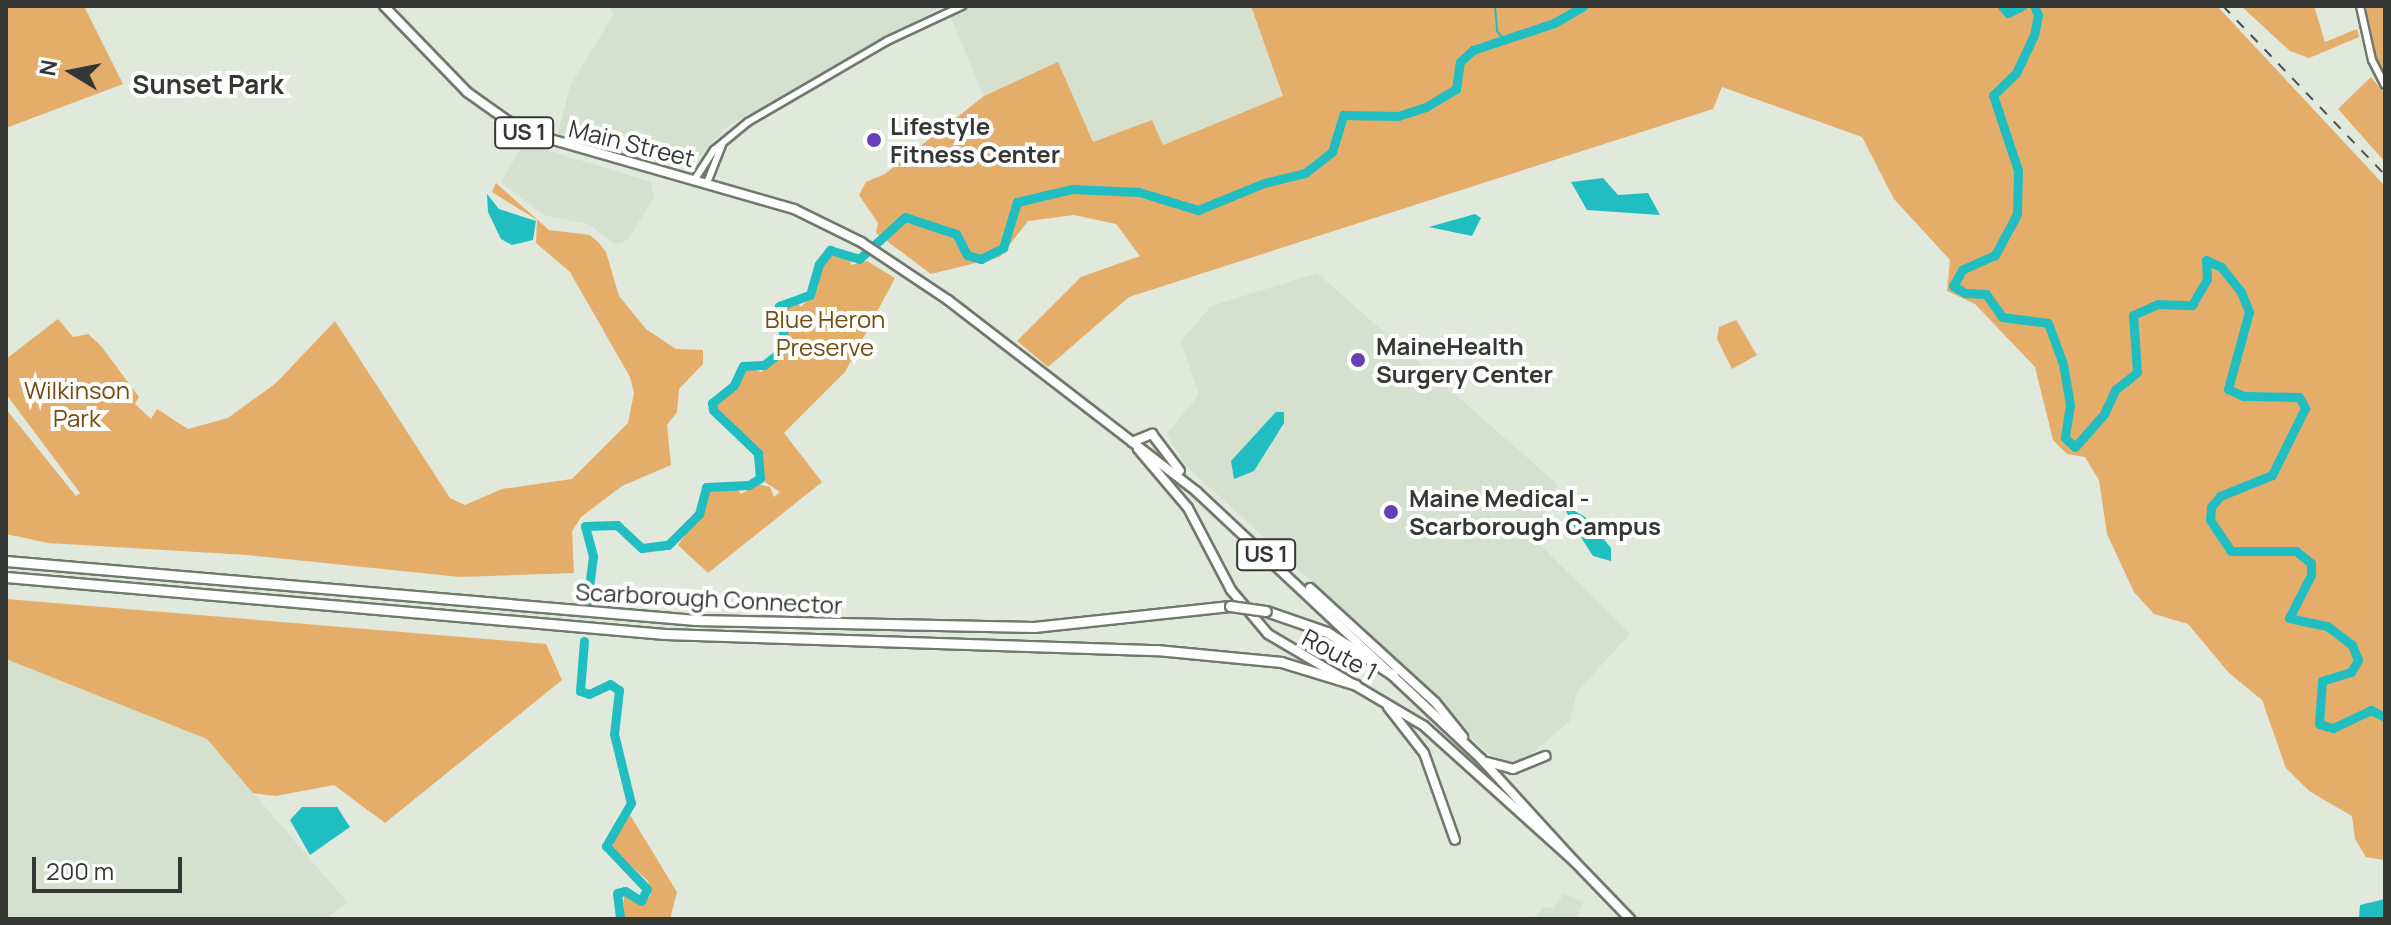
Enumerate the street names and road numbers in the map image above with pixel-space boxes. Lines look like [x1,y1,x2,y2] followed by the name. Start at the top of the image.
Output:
[566,113,698,173] street label: Main Street
[494,115,554,151] road number: US 1
[1236,537,1296,573] road number: US 1
[575,577,843,619] street label: Scarborough Connector
[1298,622,1382,686] street label: Route 1

